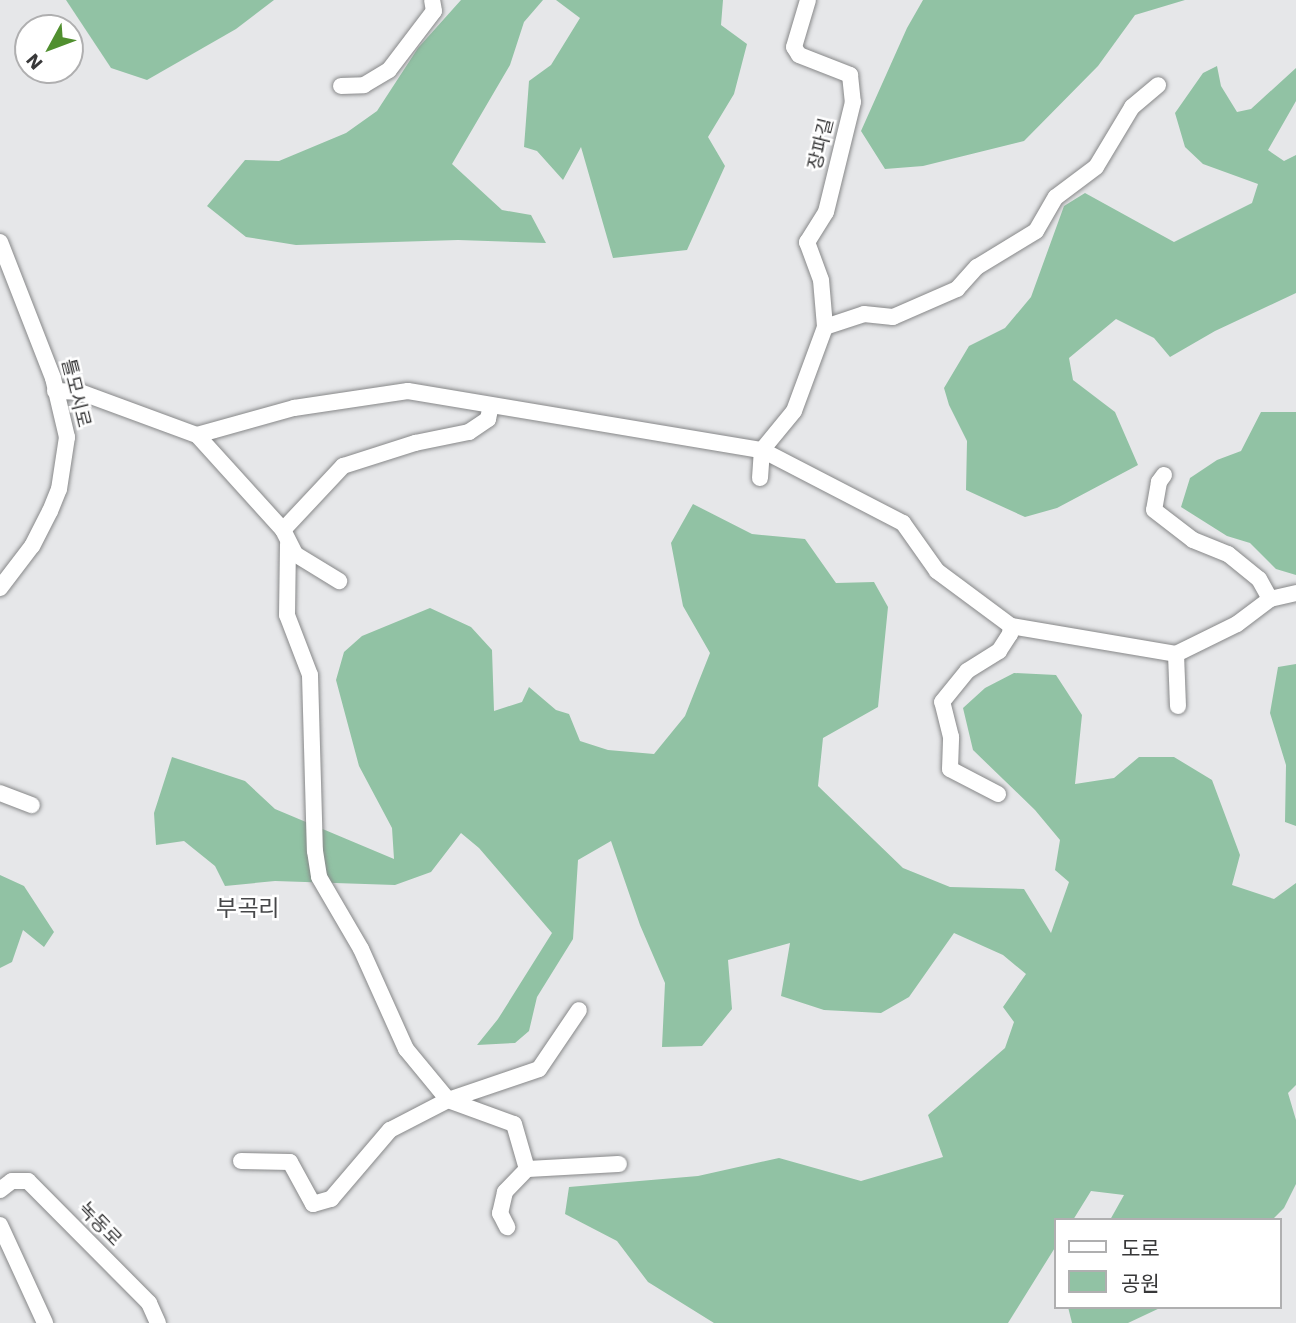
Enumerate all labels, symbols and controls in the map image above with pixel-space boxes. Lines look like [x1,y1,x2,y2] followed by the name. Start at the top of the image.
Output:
[14,14,84,84] north arrow
[21,49,48,75] text: N
[804,116,838,172] street label: 장파길
[56,356,96,430] street label: 틀모시로
[216,895,280,923] district label: 부곡리
[74,1197,126,1251] street label: 녹동로
[1054,1218,1282,1309] legend
[1121,1236,1160,1261] text: 도로
[1121,1271,1160,1296] text: 공원

